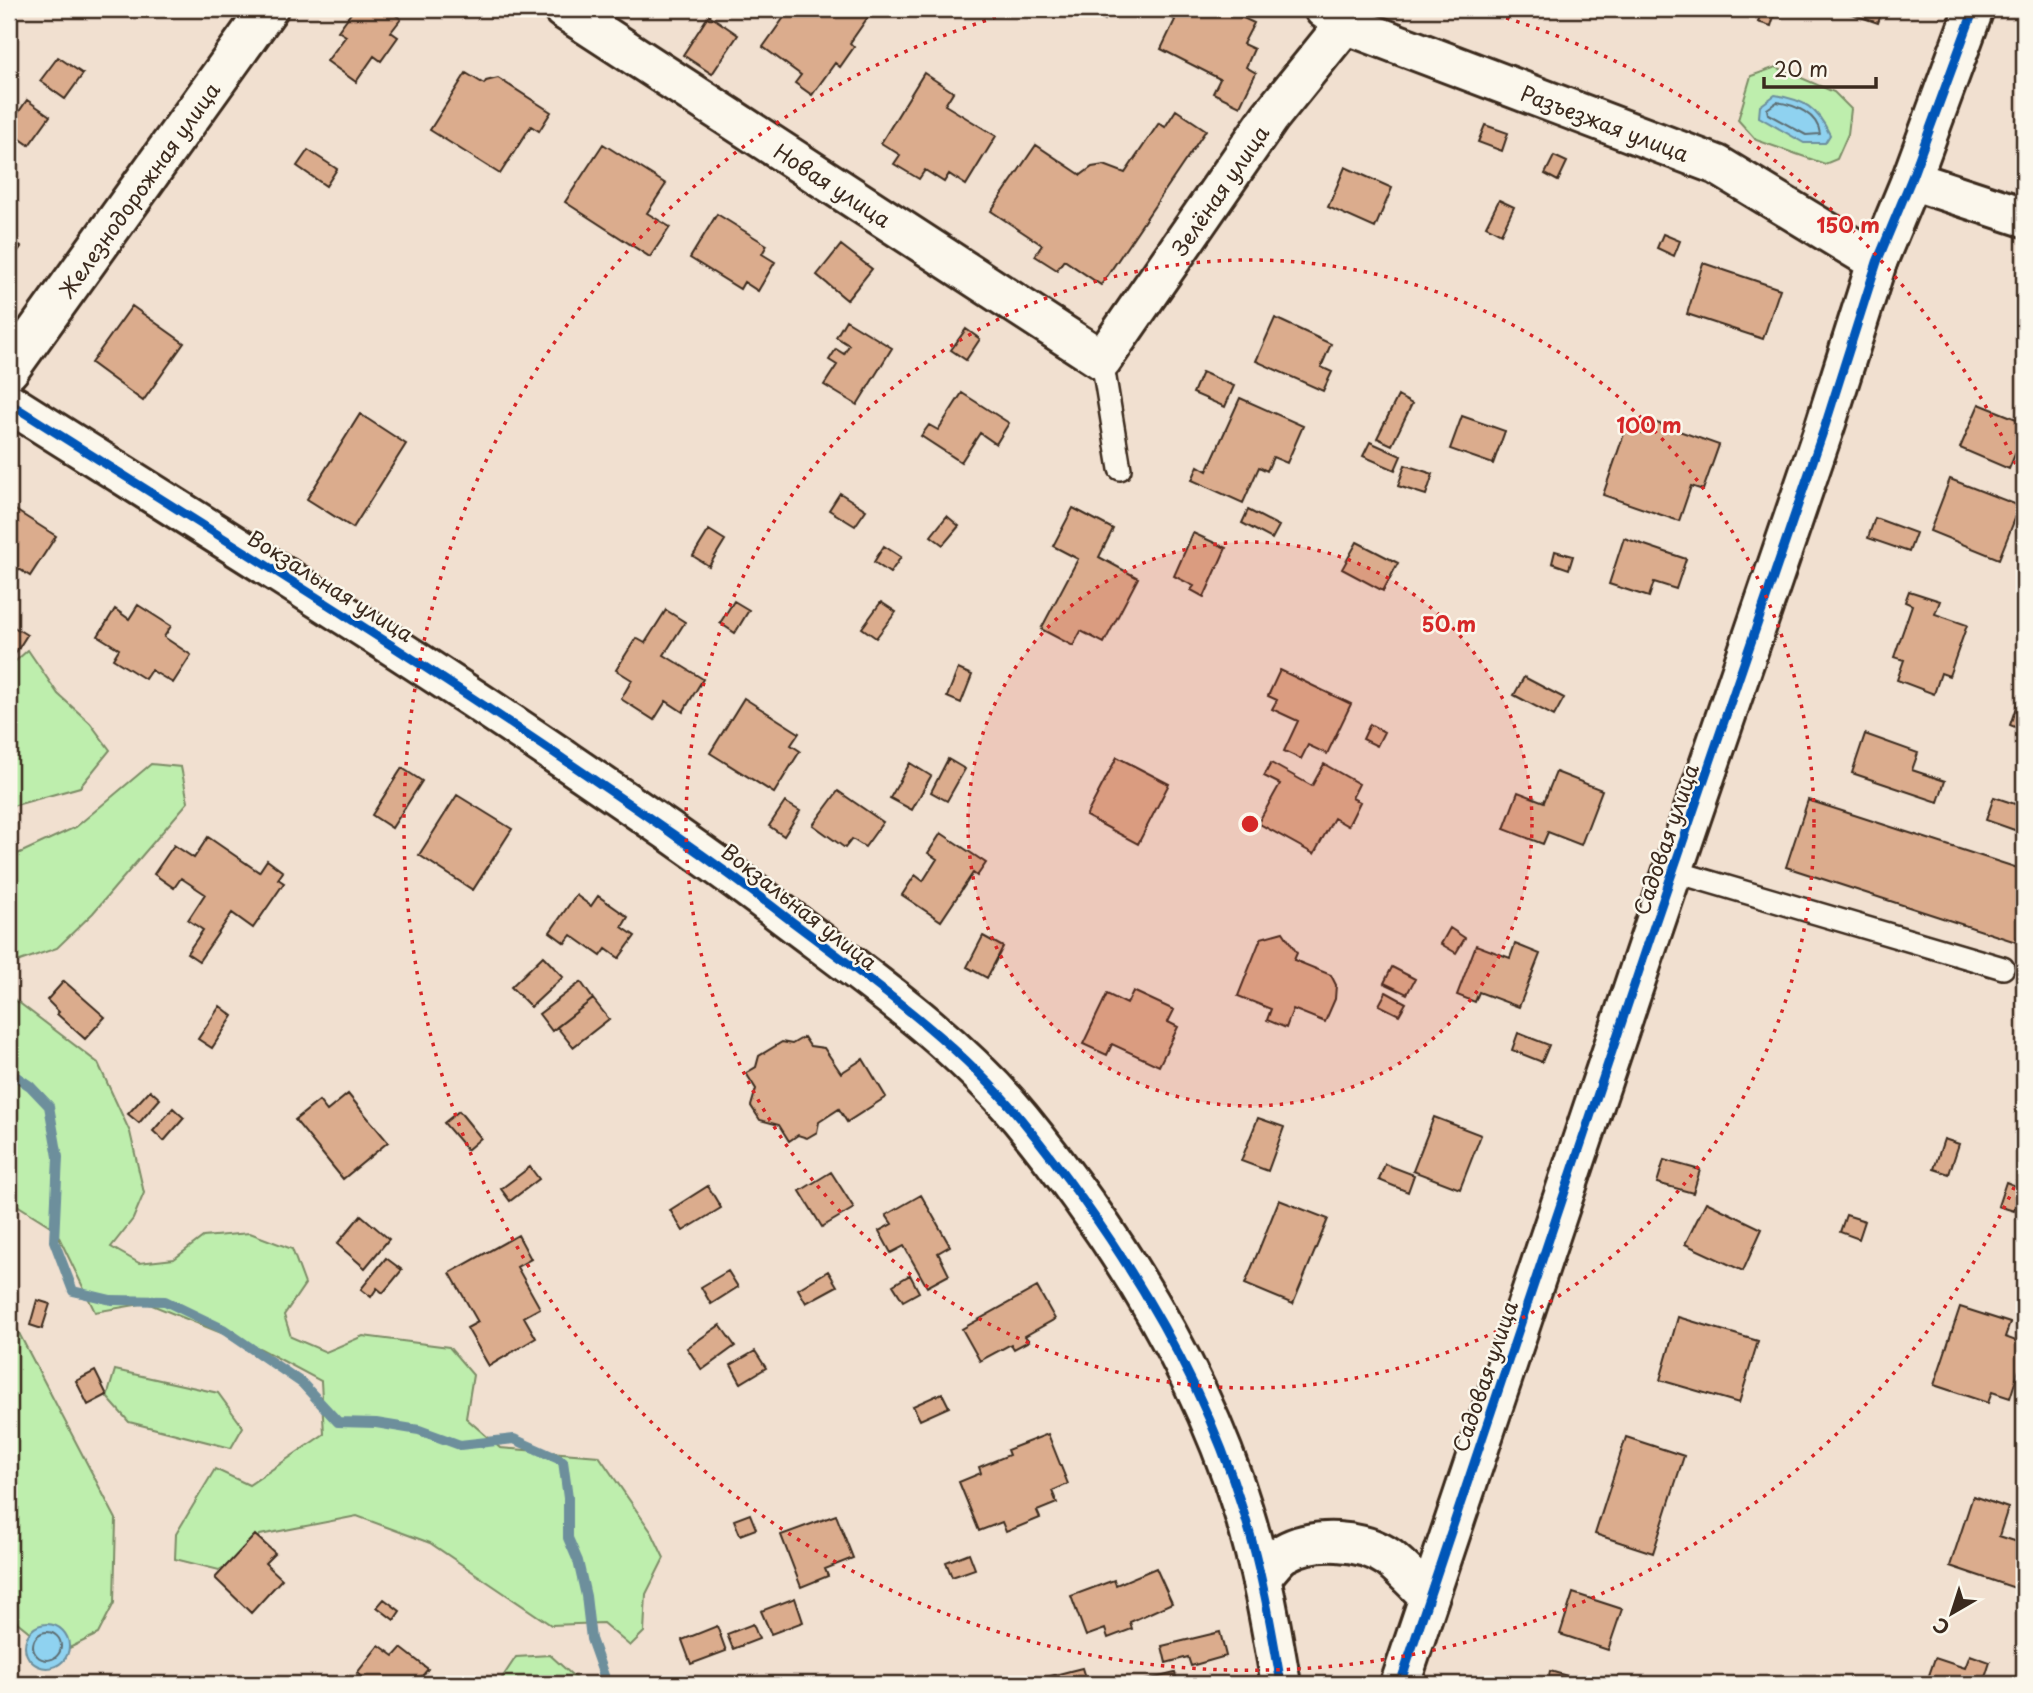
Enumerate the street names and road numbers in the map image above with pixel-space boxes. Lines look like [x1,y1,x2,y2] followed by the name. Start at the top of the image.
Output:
[50,74,227,304] street label: Железнодорожная улица
[1516,76,1695,169] street label: Разъезжая улица
[1163,117,1277,262] street label: Зелёная улица
[768,135,898,235] street label: Новая улица
[242,521,421,649] street label: Вокзальная улица
[1624,758,1706,919] street label: Садовая улица
[715,835,885,978] street label: Вокзальная улица
[1443,1295,1525,1456] street label: Садовая улица

